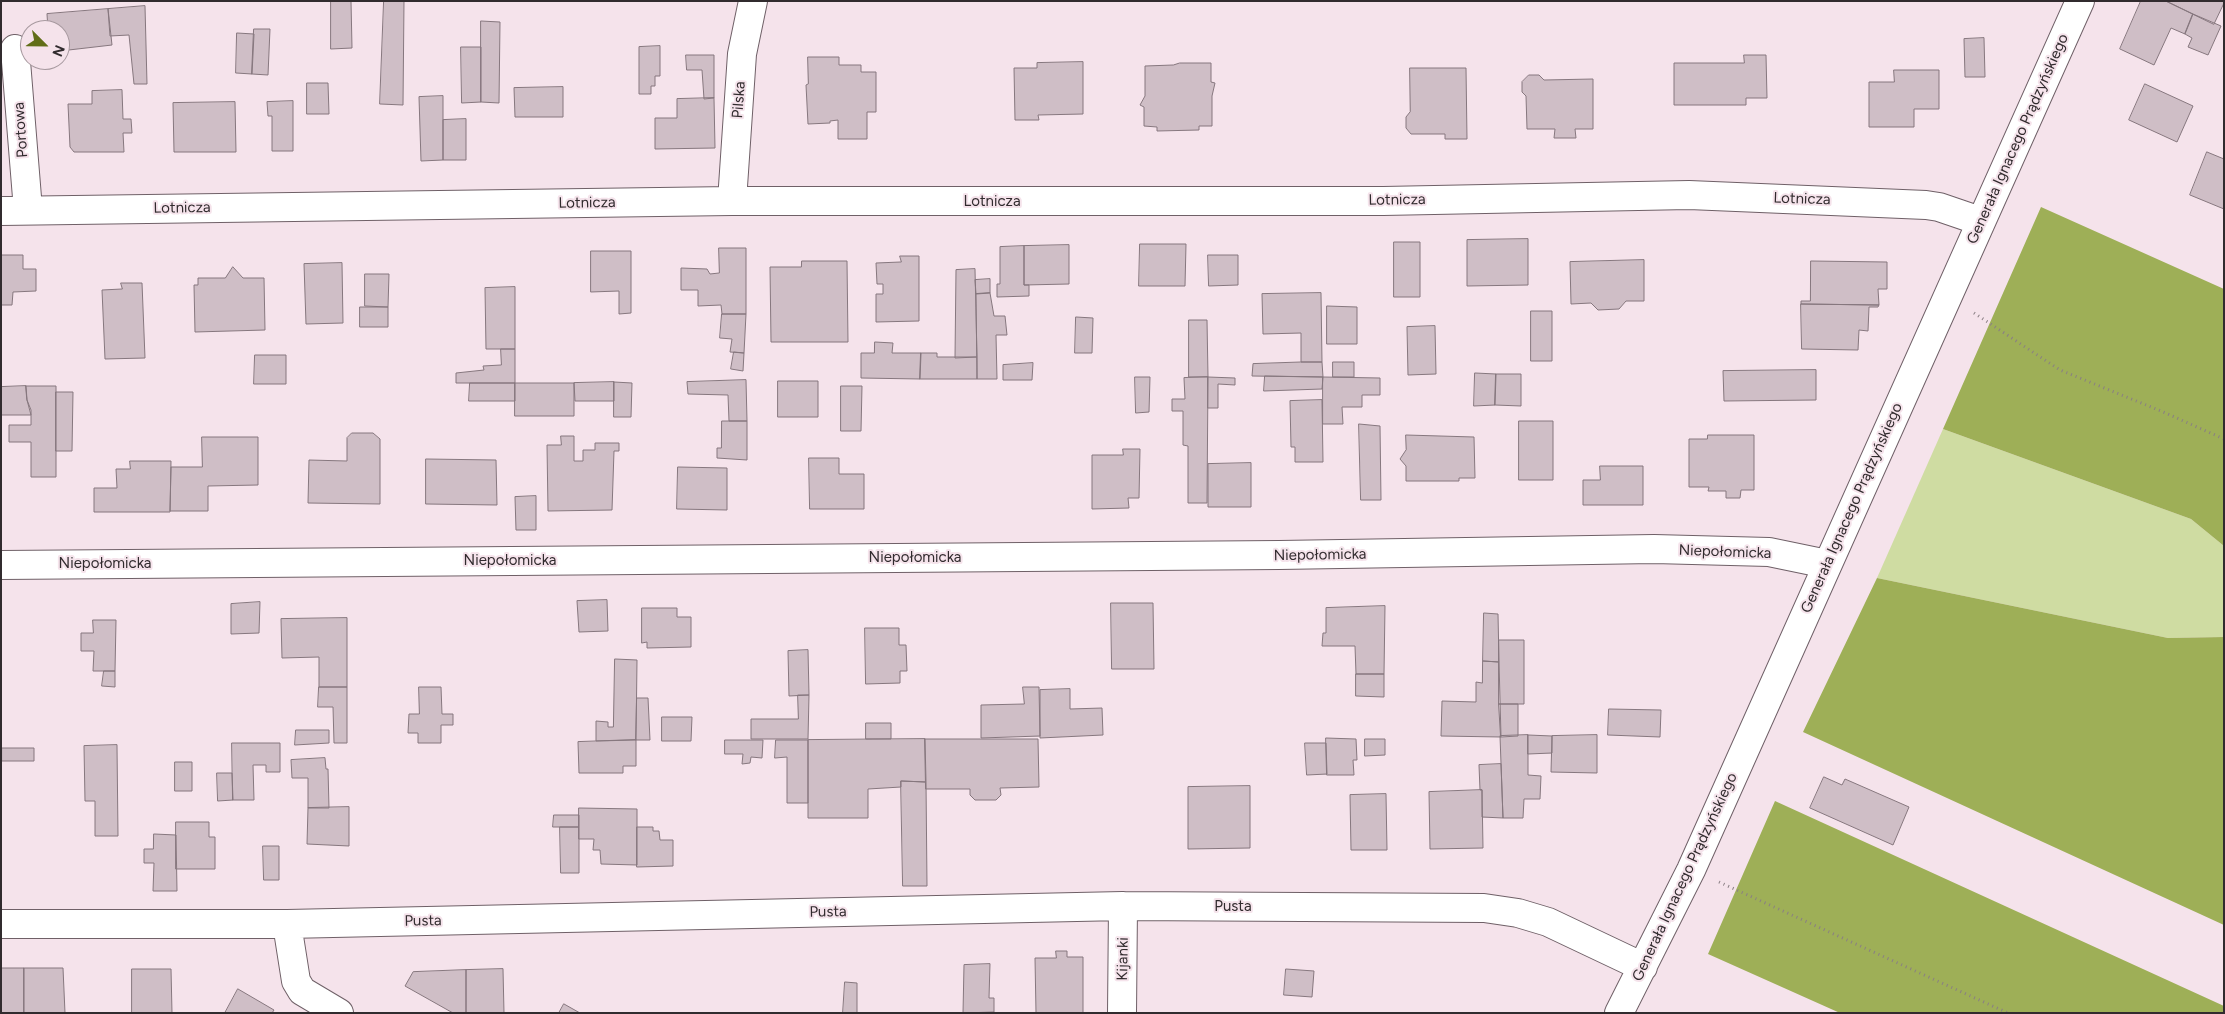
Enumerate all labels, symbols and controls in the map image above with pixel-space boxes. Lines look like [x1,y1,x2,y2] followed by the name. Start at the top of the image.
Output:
[20,20,70,70] north arrow
[1963,31,2073,247] street label: Generała Ignacego Prądzyńskiego
[48,42,68,59] text: N
[729,81,749,119] street label: Pilska
[10,102,32,158] street label: Portowa
[1773,189,1831,209] street label: Lotnicza
[1368,191,1426,209] street label: Lotnicza
[963,193,1021,211] street label: Lotnicza
[558,194,616,212] street label: Lotnicza
[153,199,211,217] street label: Lotnicza
[1797,400,1907,616] street label: Generała Ignacego Prądzyńskiego
[1678,541,1772,563] street label: Niepołomicka
[1273,545,1367,565] street label: Niepołomicka
[869,549,961,567] street label: Niepołomicka
[464,552,556,570] street label: Niepołomicka
[59,555,151,573] street label: Niepołomicka
[1629,770,1741,984] street label: Generała Ignacego Prądzyńskiego
[1214,898,1252,916] street label: Pusta
[809,903,847,921] street label: Pusta
[404,912,442,930] street label: Pusta
[1114,937,1132,981] street label: Kijanki

